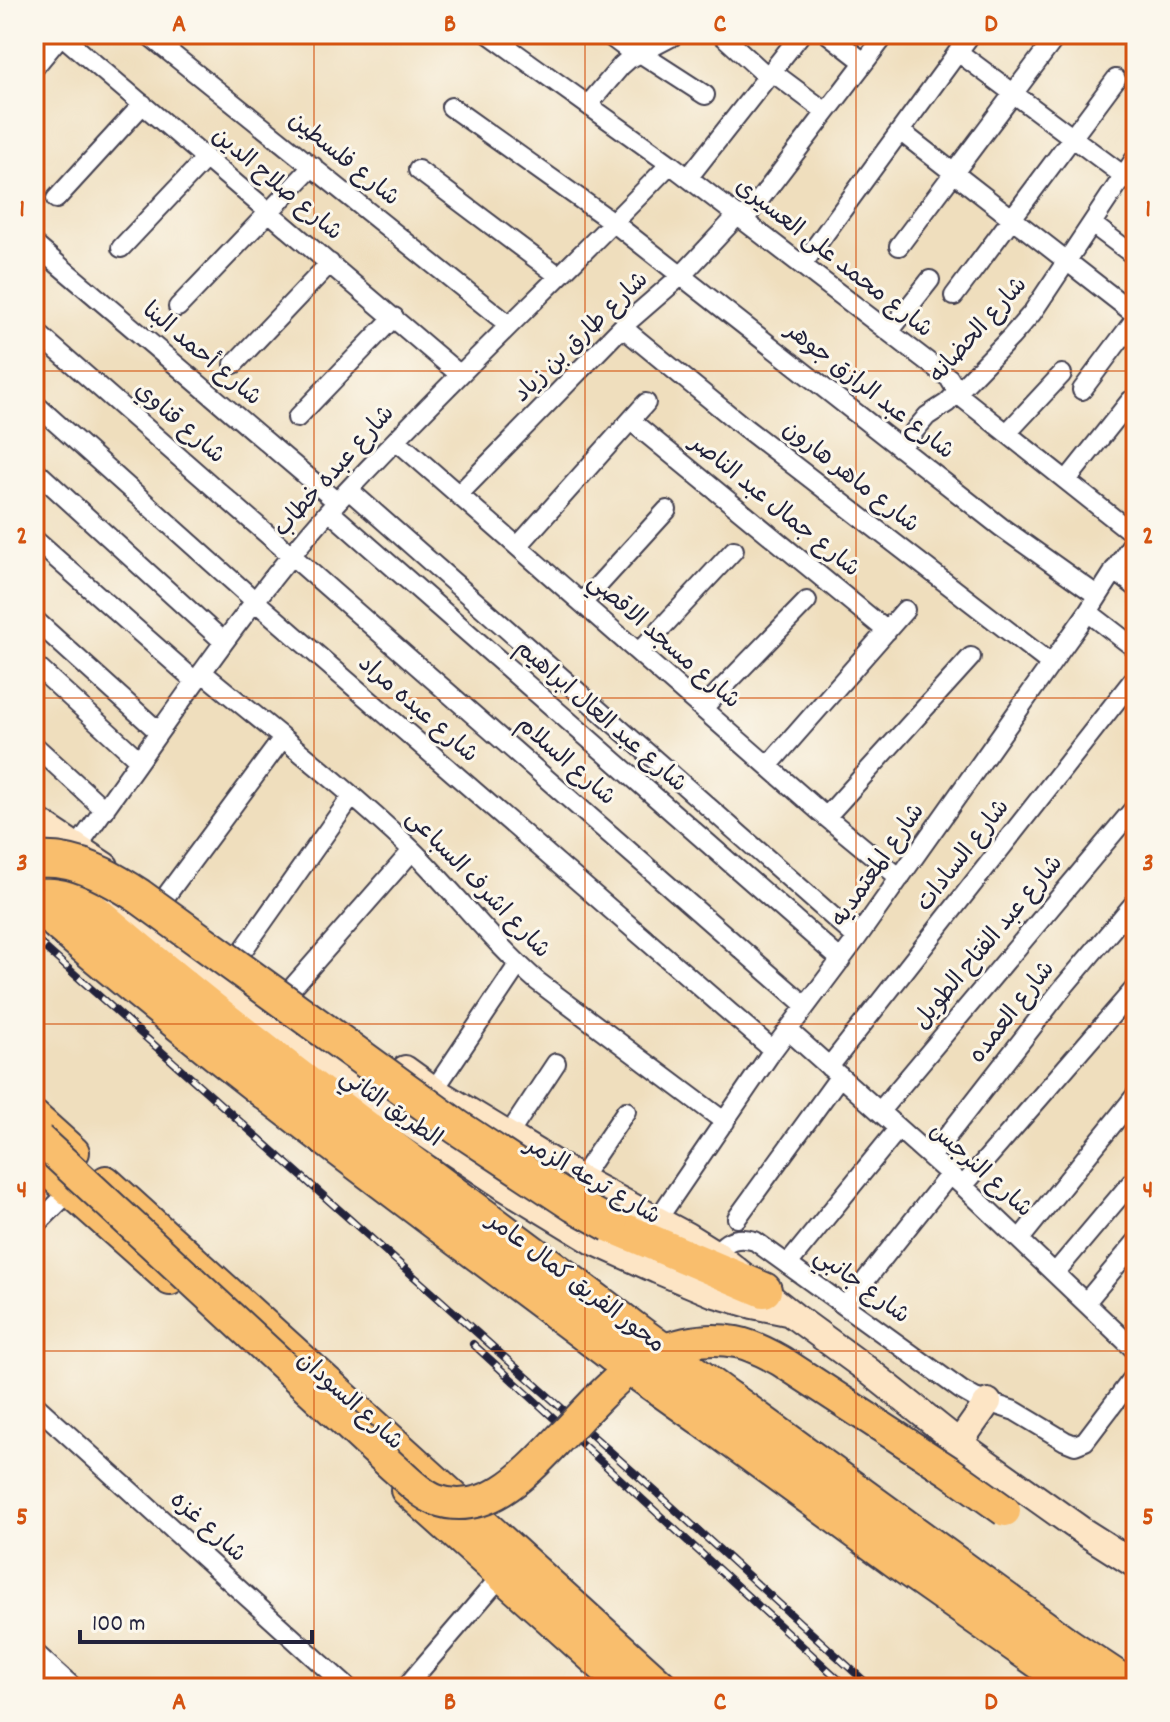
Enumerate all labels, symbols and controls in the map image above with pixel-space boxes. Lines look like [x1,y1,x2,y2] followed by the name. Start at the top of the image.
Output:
[172,7,186,44] text: A
[444,7,456,44] text: B
[714,7,727,44] text: C
[984,7,998,44] text: D
[280,104,406,216] street label: شارع فلسطين
[203,120,349,250] street label: شارع صلاح الدين
[727,171,939,347] street label: شارع محمد على العسيرى
[19,192,25,229] text: 1
[1145,192,1151,229] text: 1
[507,265,657,411] street label: شارع طارق بن زياد
[922,270,1036,392] street label: شارع الحضانه
[134,294,269,415] street label: شارع أحمد البنا
[776,314,961,469] street label: شارع عبد الرازق جوهر
[126,375,232,473] street label: شارع قناوي
[266,399,404,545] street label: شارع عبده خطاب
[774,414,926,542] street label: شارع ماهر هارون
[680,426,867,587] street label: شارع جمال عبد الناصر
[16,519,28,556] text: 2
[1142,519,1154,556] text: 2
[578,566,747,719] street label: شارع مسجد الاقصي
[506,633,694,801] street label: شارع عبد العال ابراهيم
[349,648,485,772] street label: شارع عبده مراد
[508,709,622,815] street label: شارع السلام
[909,792,1019,920] street label: شارع السادات
[824,797,934,935] street label: شارع المعتمديه
[397,803,557,967] street label: شارع اشرف السباعى
[16,846,28,883] text: 3
[1142,846,1154,883] text: 3
[906,848,1072,1038] street label: شارع عبد الفتاح الطويل
[962,954,1064,1072] street label: شارع العمده
[331,1061,448,1158] street label: الطريق الثاني
[921,1115,1039,1227] street label: شارع النرجس
[516,1128,666,1235] street label: شارع ترعه الزمر
[17,1173,27,1210] text: 4
[1143,1173,1153,1210] text: 4
[477,1204,671,1363] street label: محور الفريق كمال عامر
[805,1241,916,1334] street label: شارع جانبي
[288,1345,410,1459] street label: شارع السودان
[161,1484,253,1572] street label: شارع غزه
[16,1500,28,1537] text: 5
[1142,1500,1154,1537] text: 5
[80,1594,312,1644] scale bar
[92,1608,145,1642] text: 100 m
[172,1685,186,1722] text: A
[444,1685,456,1722] text: B
[714,1685,727,1722] text: C
[984,1685,998,1722] text: D

